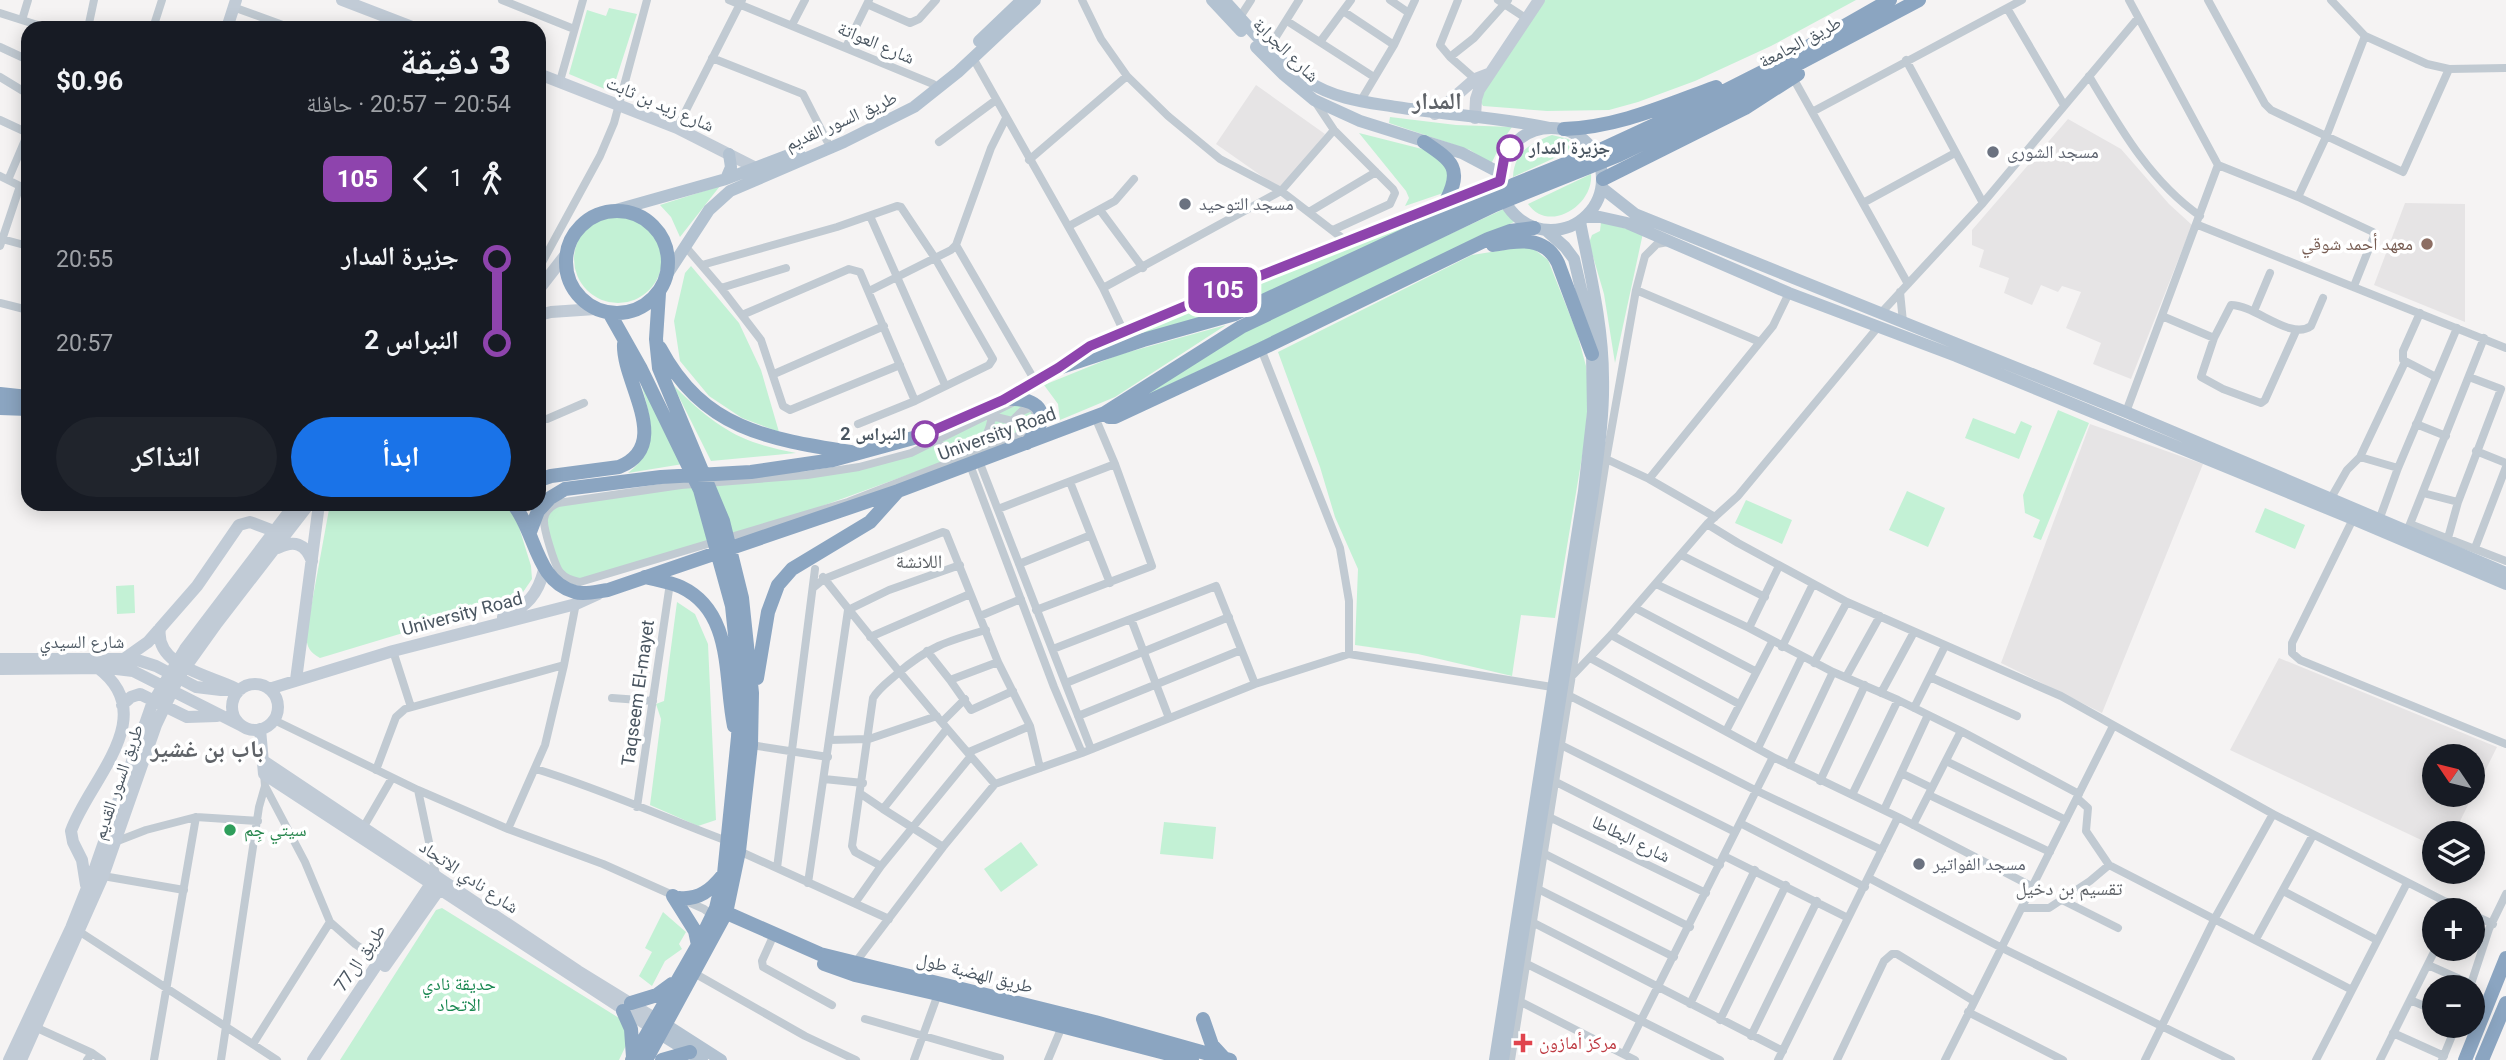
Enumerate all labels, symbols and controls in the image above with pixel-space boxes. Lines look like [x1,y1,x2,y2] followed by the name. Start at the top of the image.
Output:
[1755,11,1845,73] street label: طريق الجامعة
[1248,13,1324,87] street label: شارع الجرابة
[834,17,918,69] street label: شارع العواتة
[400,39,511,83] text: 3 دقيقة
[56,66,123,96] text: $0.96
[603,71,717,137] street label: شارع زيد بن ثابت
[781,86,901,156] street label: طريق السور القديم
[1411,87,1462,115] district label: المدار
[306,91,511,118] text: 20:54 – 20:57 · حافلة
[1497,135,1523,161] marker: جزيرة المدار
[1528,137,1611,158] place label: جزيرة المدار
[2007,141,2099,163] place label: مسجد الشورى
[1985,144,2001,160] marker: مسجد الشورى
[402,160,440,198] icon: back
[473,160,511,198] icon: walk
[337,165,378,193] text: 105
[450,165,463,192] text: 1
[1199,193,1294,214] place label: مسجد التوحيد
[1177,196,1193,212] marker: مسجد التوحيد
[2301,233,2413,259] place label: معهد أحمد شوقي
[2419,236,2435,252] marker: معهد أحمد شوقي
[342,241,459,271] text: جزيرة المدار
[56,246,113,273] text: 20:55
[1183,267,1263,313] line badge: 105
[1202,276,1244,304] text: 105
[364,325,459,355] text: النبراس 2
[56,330,113,357] text: 20:57
[935,402,1059,465] street label: University Road
[56,417,277,497] button: التذاكر
[291,417,511,497] button: ابدأ
[912,421,938,447] marker: النبراس 2
[840,423,906,445] place label: النبراس 2
[896,550,942,573] district label: اللانشة
[399,587,525,640] street label: University Road
[617,618,658,767] street label: Taqseem El-mayet
[40,631,124,657] street label: شارع السيدي
[88,721,149,843] street label: طريق السور القديم
[149,735,264,763] district label: باب بن غشير
[2422,744,2485,807] north arrow
[2422,744,2485,1038] map controls
[1588,811,1674,867] street label: شارع البطاطا
[244,819,307,845] place label: سيتي جِم
[2422,821,2485,884] button: layers
[222,822,238,838] marker: سيتي جِم
[413,836,523,921] street label: شارع نادي الاتحاد
[1932,853,2026,874] place label: مسجد الفواتير
[1911,856,1927,872] marker: مسجد الفواتير
[2015,877,2123,901] district label: تقسيم بن دخيل
[2422,898,2485,961] button: +
[329,920,391,996] street label: طريق ال77
[915,948,1035,998] street label: طريق الهضبة طول
[422,973,496,1015] park label: حديقة نادي الاتحاد
[2422,975,2485,1038] button: −
[1539,1032,1617,1054] place label: مركز أمازون
[1513,1033,1533,1053] marker: مركز أمازون

